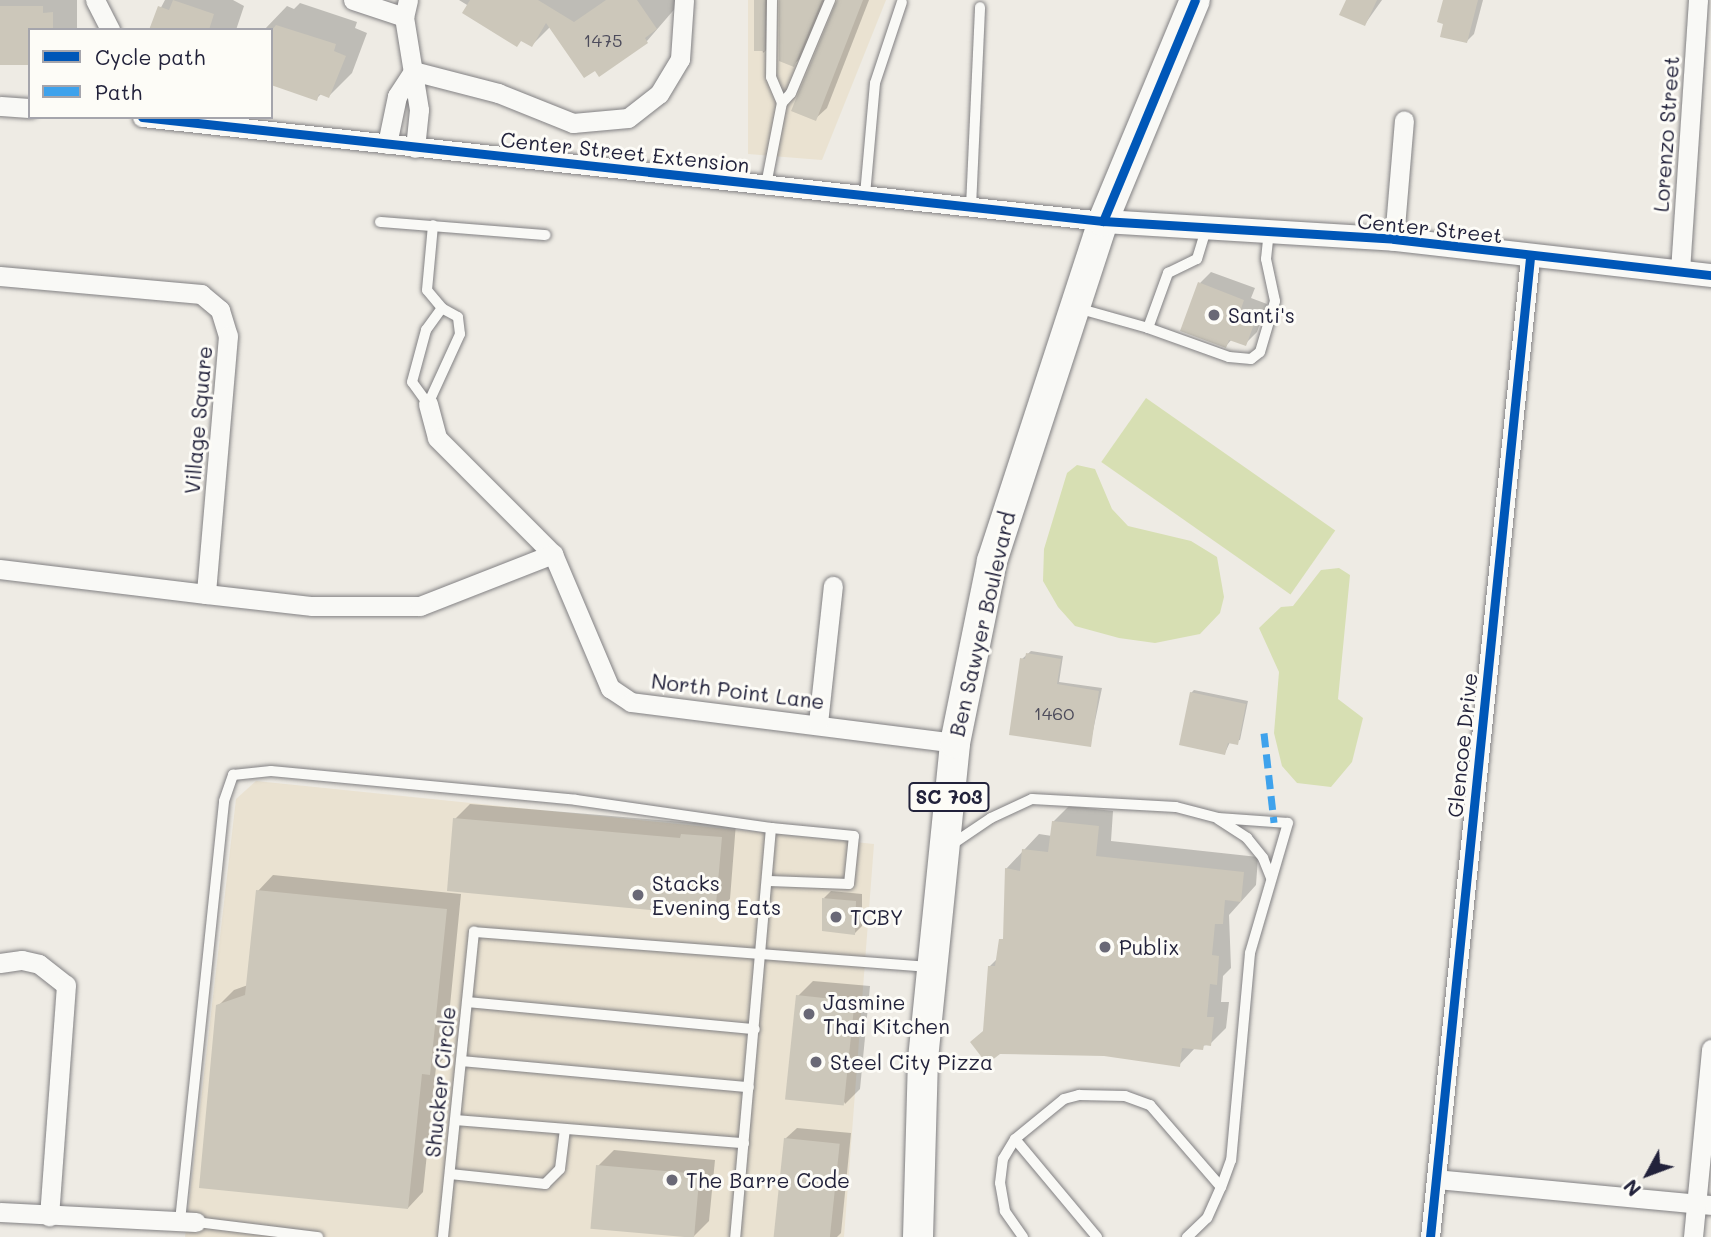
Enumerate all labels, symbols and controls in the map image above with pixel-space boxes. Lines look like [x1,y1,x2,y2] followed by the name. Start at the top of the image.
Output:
[28,28,273,119] legend
[583,29,623,51] house number: 1475
[95,43,205,70] text: Cycle path
[1648,55,1684,213] street label: Lorenzo Street
[95,78,142,105] text: Path
[499,126,751,178] street label: Center Street Extension
[1356,208,1504,248] street label: Center Street
[1228,302,1295,328] place label: Santi's
[1206,307,1222,323] marker: Santi's
[179,345,217,495] street label: Village Square
[944,509,1020,739] street label: Ben Sawyer Boulevard
[650,668,826,714] street label: North Point Lane
[1442,671,1482,819] street label: Glencoe Drive
[1034,702,1074,724] house number: 1460
[907,782,991,812] road number: SC 703
[652,870,781,920] place label: Stacks Evening Eats
[630,887,646,903] marker: Stacks Evening Eats
[850,904,903,930] place label: TCBY
[828,909,844,925] marker: TCBY
[1119,934,1179,960] place label: Publix
[1097,939,1113,955] marker: Publix
[823,989,950,1039] place label: Jasmine Thai Kitchen
[420,1005,460,1159] street label: Shucker Circle
[801,1006,817,1022] marker: Jasmine Thai Kitchen
[830,1049,993,1075] place label: Steel City Pizza
[808,1054,824,1070] marker: Steel City Pizza
[1613,1139,1683,1209] north arrow
[686,1167,850,1193] place label: The Barre Code
[664,1172,680,1188] marker: The Barre Code
[1618,1174,1646,1202] text: N

